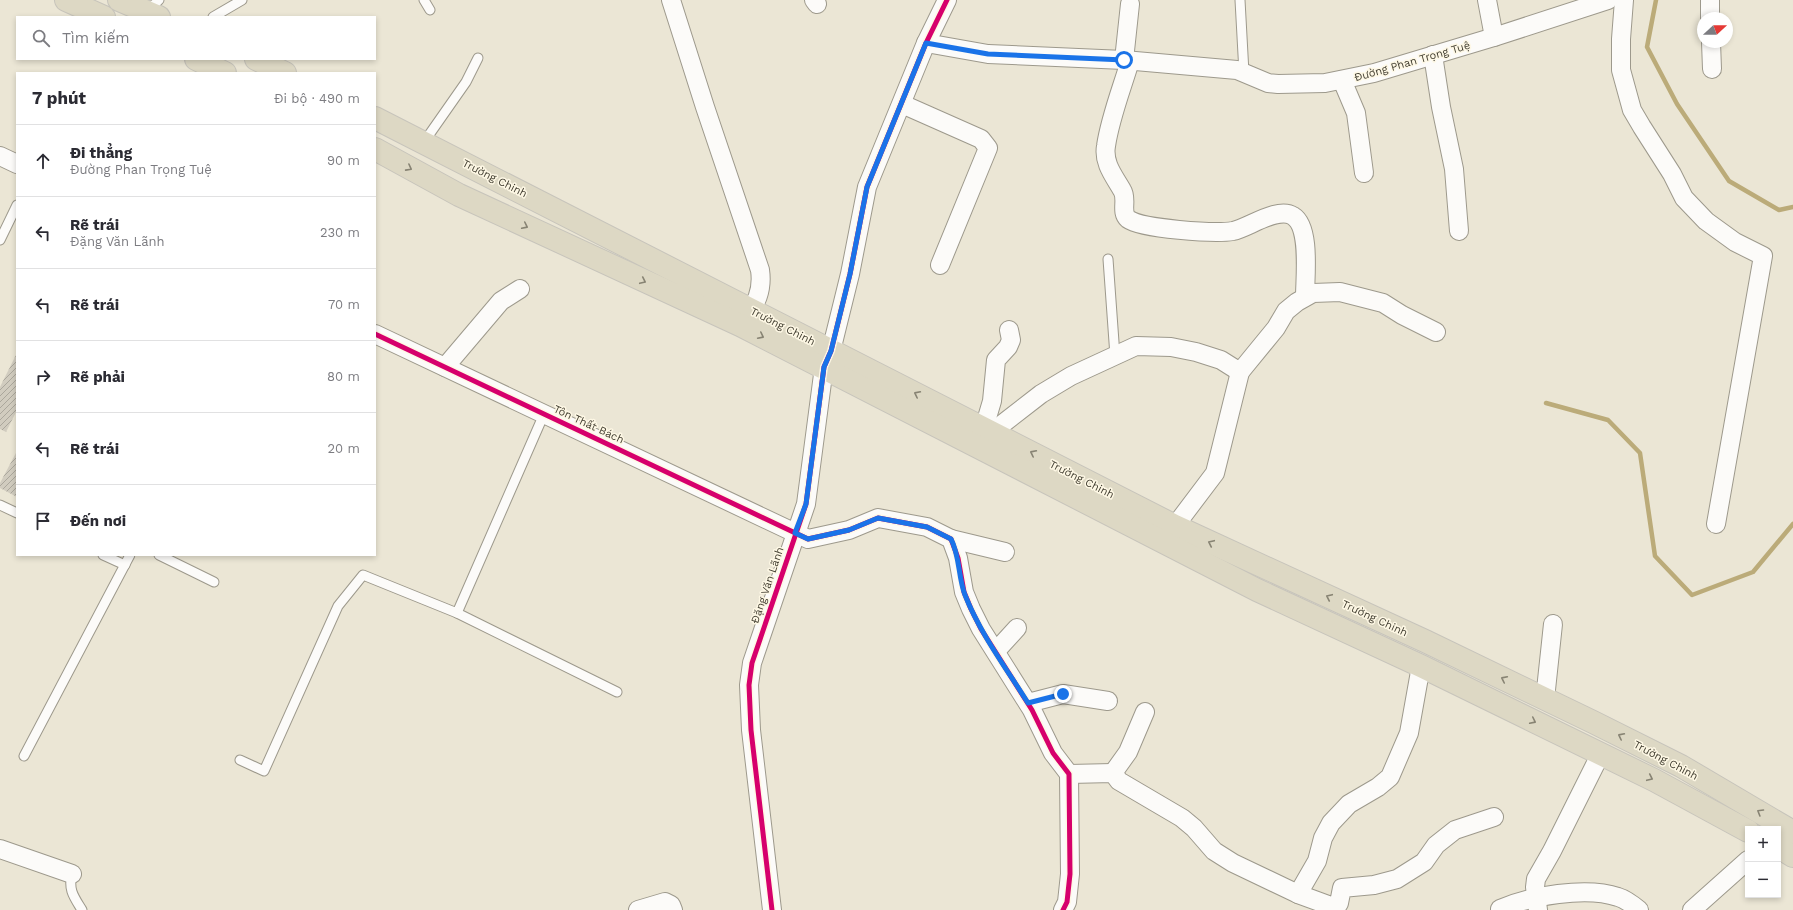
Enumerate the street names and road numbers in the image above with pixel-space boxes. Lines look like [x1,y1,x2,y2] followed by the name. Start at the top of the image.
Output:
[1353,39,1472,84] street label: Đường Phan Trọng Tuệ
[460,157,529,200] street label: Trường Chinh
[748,305,817,348] street label: Trường Chinh
[551,402,626,446] street label: Tôn Thất Bách
[1047,458,1116,501] street label: Trường Chinh
[748,545,787,625] street label: Đặng Văn Lãnh
[1340,598,1410,639] street label: Trường Chinh
[1631,738,1700,783] street label: Trường Chinh

